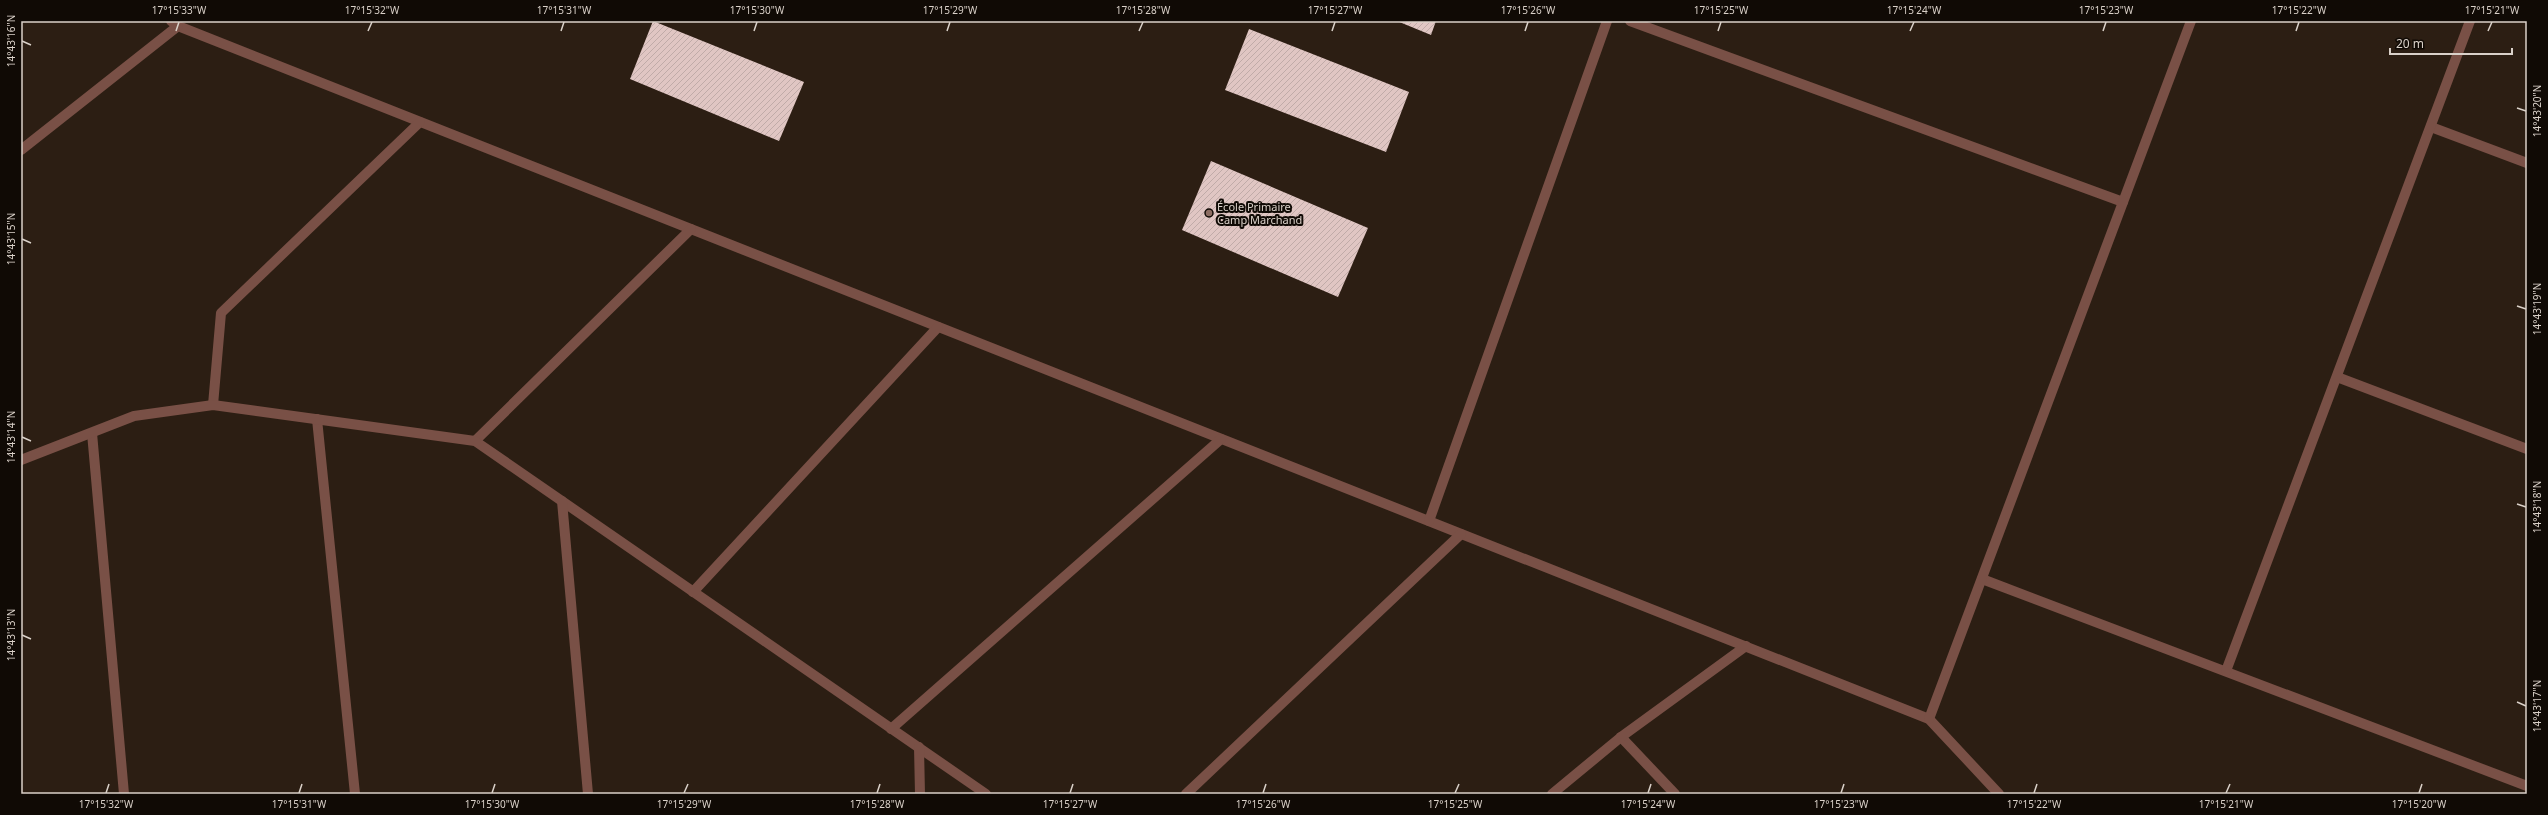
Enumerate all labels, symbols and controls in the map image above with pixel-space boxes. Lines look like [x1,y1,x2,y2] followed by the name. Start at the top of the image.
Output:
[152,3,207,17] text: 17°15'33"W
[345,3,400,17] text: 17°15'32"W
[537,3,592,17] text: 17°15'31"W
[730,3,785,17] text: 17°15'30"W
[923,3,978,17] text: 17°15'29"W
[1116,3,1171,17] text: 17°15'28"W
[1308,3,1363,17] text: 17°15'27"W
[1501,3,1556,17] text: 17°15'26"W
[1694,3,1749,17] text: 17°15'25"W
[1887,3,1942,17] text: 17°15'24"W
[2079,3,2134,17] text: 17°15'23"W
[2272,3,2327,17] text: 17°15'22"W
[2465,3,2520,17] text: 17°15'21"W
[4,15,18,67] text: 14°43'16"N
[2390,30,2512,56] scale bar
[2396,35,2424,52] text: 20 m
[2530,85,2544,137] text: 14°43'20"N
[1217,199,1302,227] place label: École Primaire Camp Marchand
[1204,208,1214,218] marker: École Primaire Camp Marchand
[4,213,18,265] text: 14°43'15"N
[2530,283,2544,335] text: 14°43'19"N
[4,411,18,463] text: 14°43'14"N
[2530,481,2544,533] text: 14°43'18"N
[4,609,18,661] text: 14°43'13"N
[2530,680,2544,732] text: 14°43'17"N
[79,797,134,811] text: 17°15'32"W
[272,797,327,811] text: 17°15'31"W
[465,797,520,811] text: 17°15'30"W
[657,797,712,811] text: 17°15'29"W
[850,797,905,811] text: 17°15'28"W
[1043,797,1098,811] text: 17°15'27"W
[1236,797,1291,811] text: 17°15'26"W
[1428,797,1483,811] text: 17°15'25"W
[1621,797,1676,811] text: 17°15'24"W
[1814,797,1869,811] text: 17°15'23"W
[2007,797,2062,811] text: 17°15'22"W
[2199,797,2254,811] text: 17°15'21"W
[2392,797,2447,811] text: 17°15'20"W

